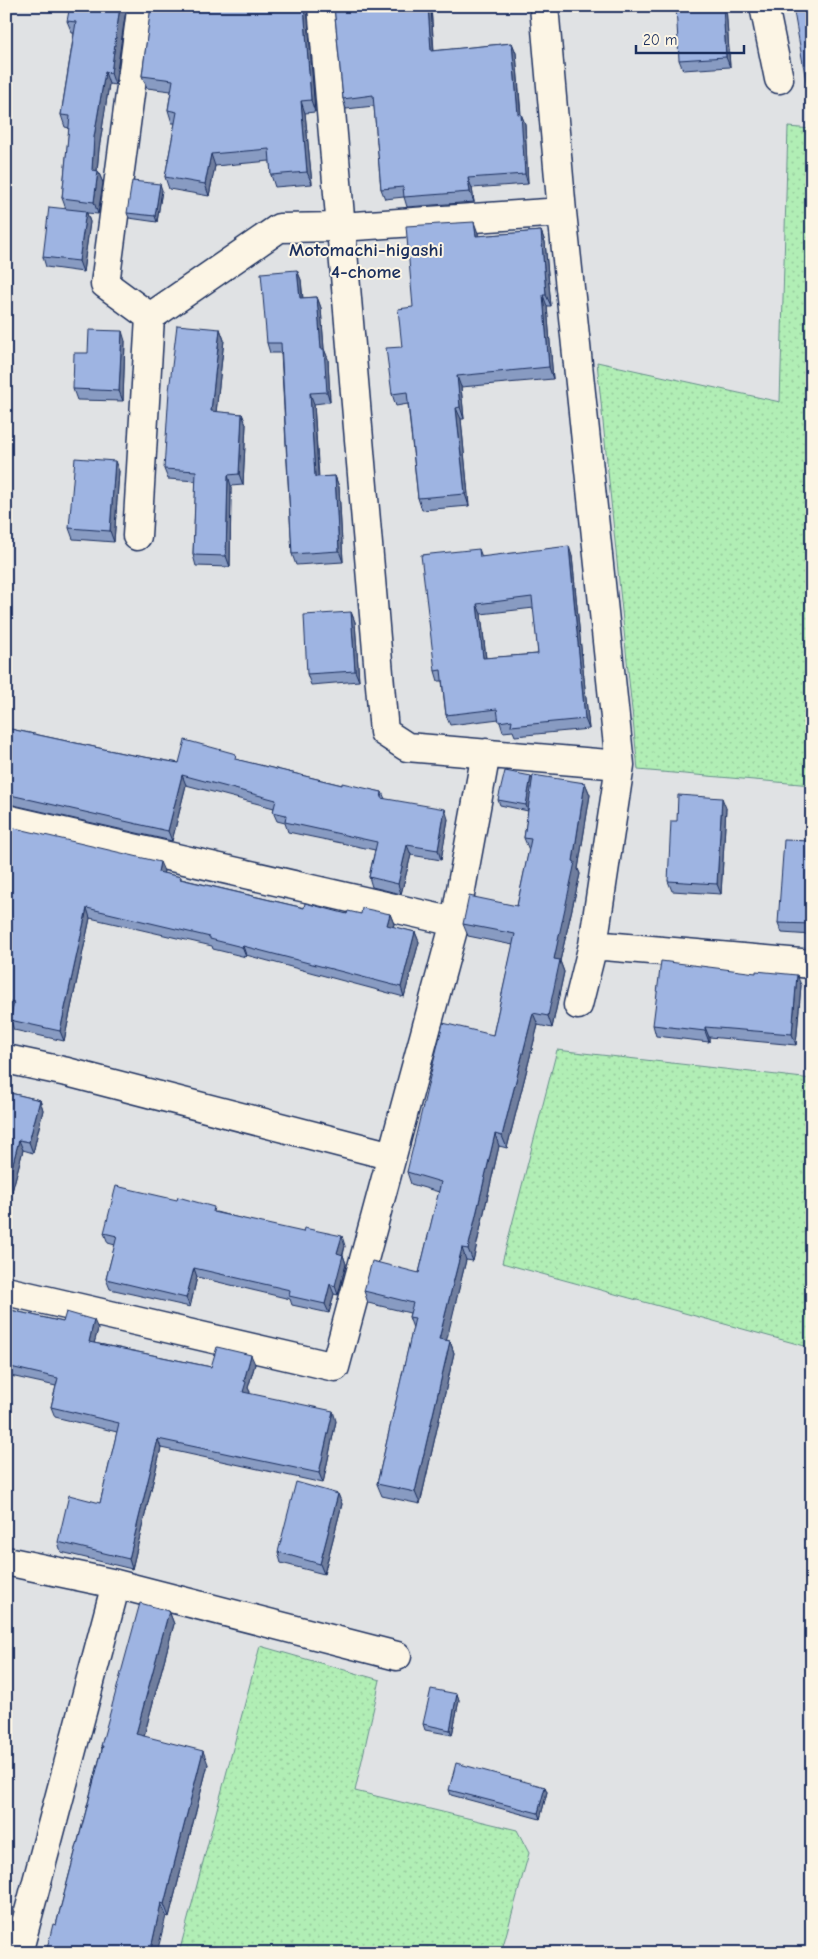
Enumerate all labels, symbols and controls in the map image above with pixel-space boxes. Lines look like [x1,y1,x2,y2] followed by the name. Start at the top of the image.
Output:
[636,22,743,54] scale bar
[643,31,677,49] text: 20 m
[289,239,443,283] district label: Motomachi-higashi 4-chome

